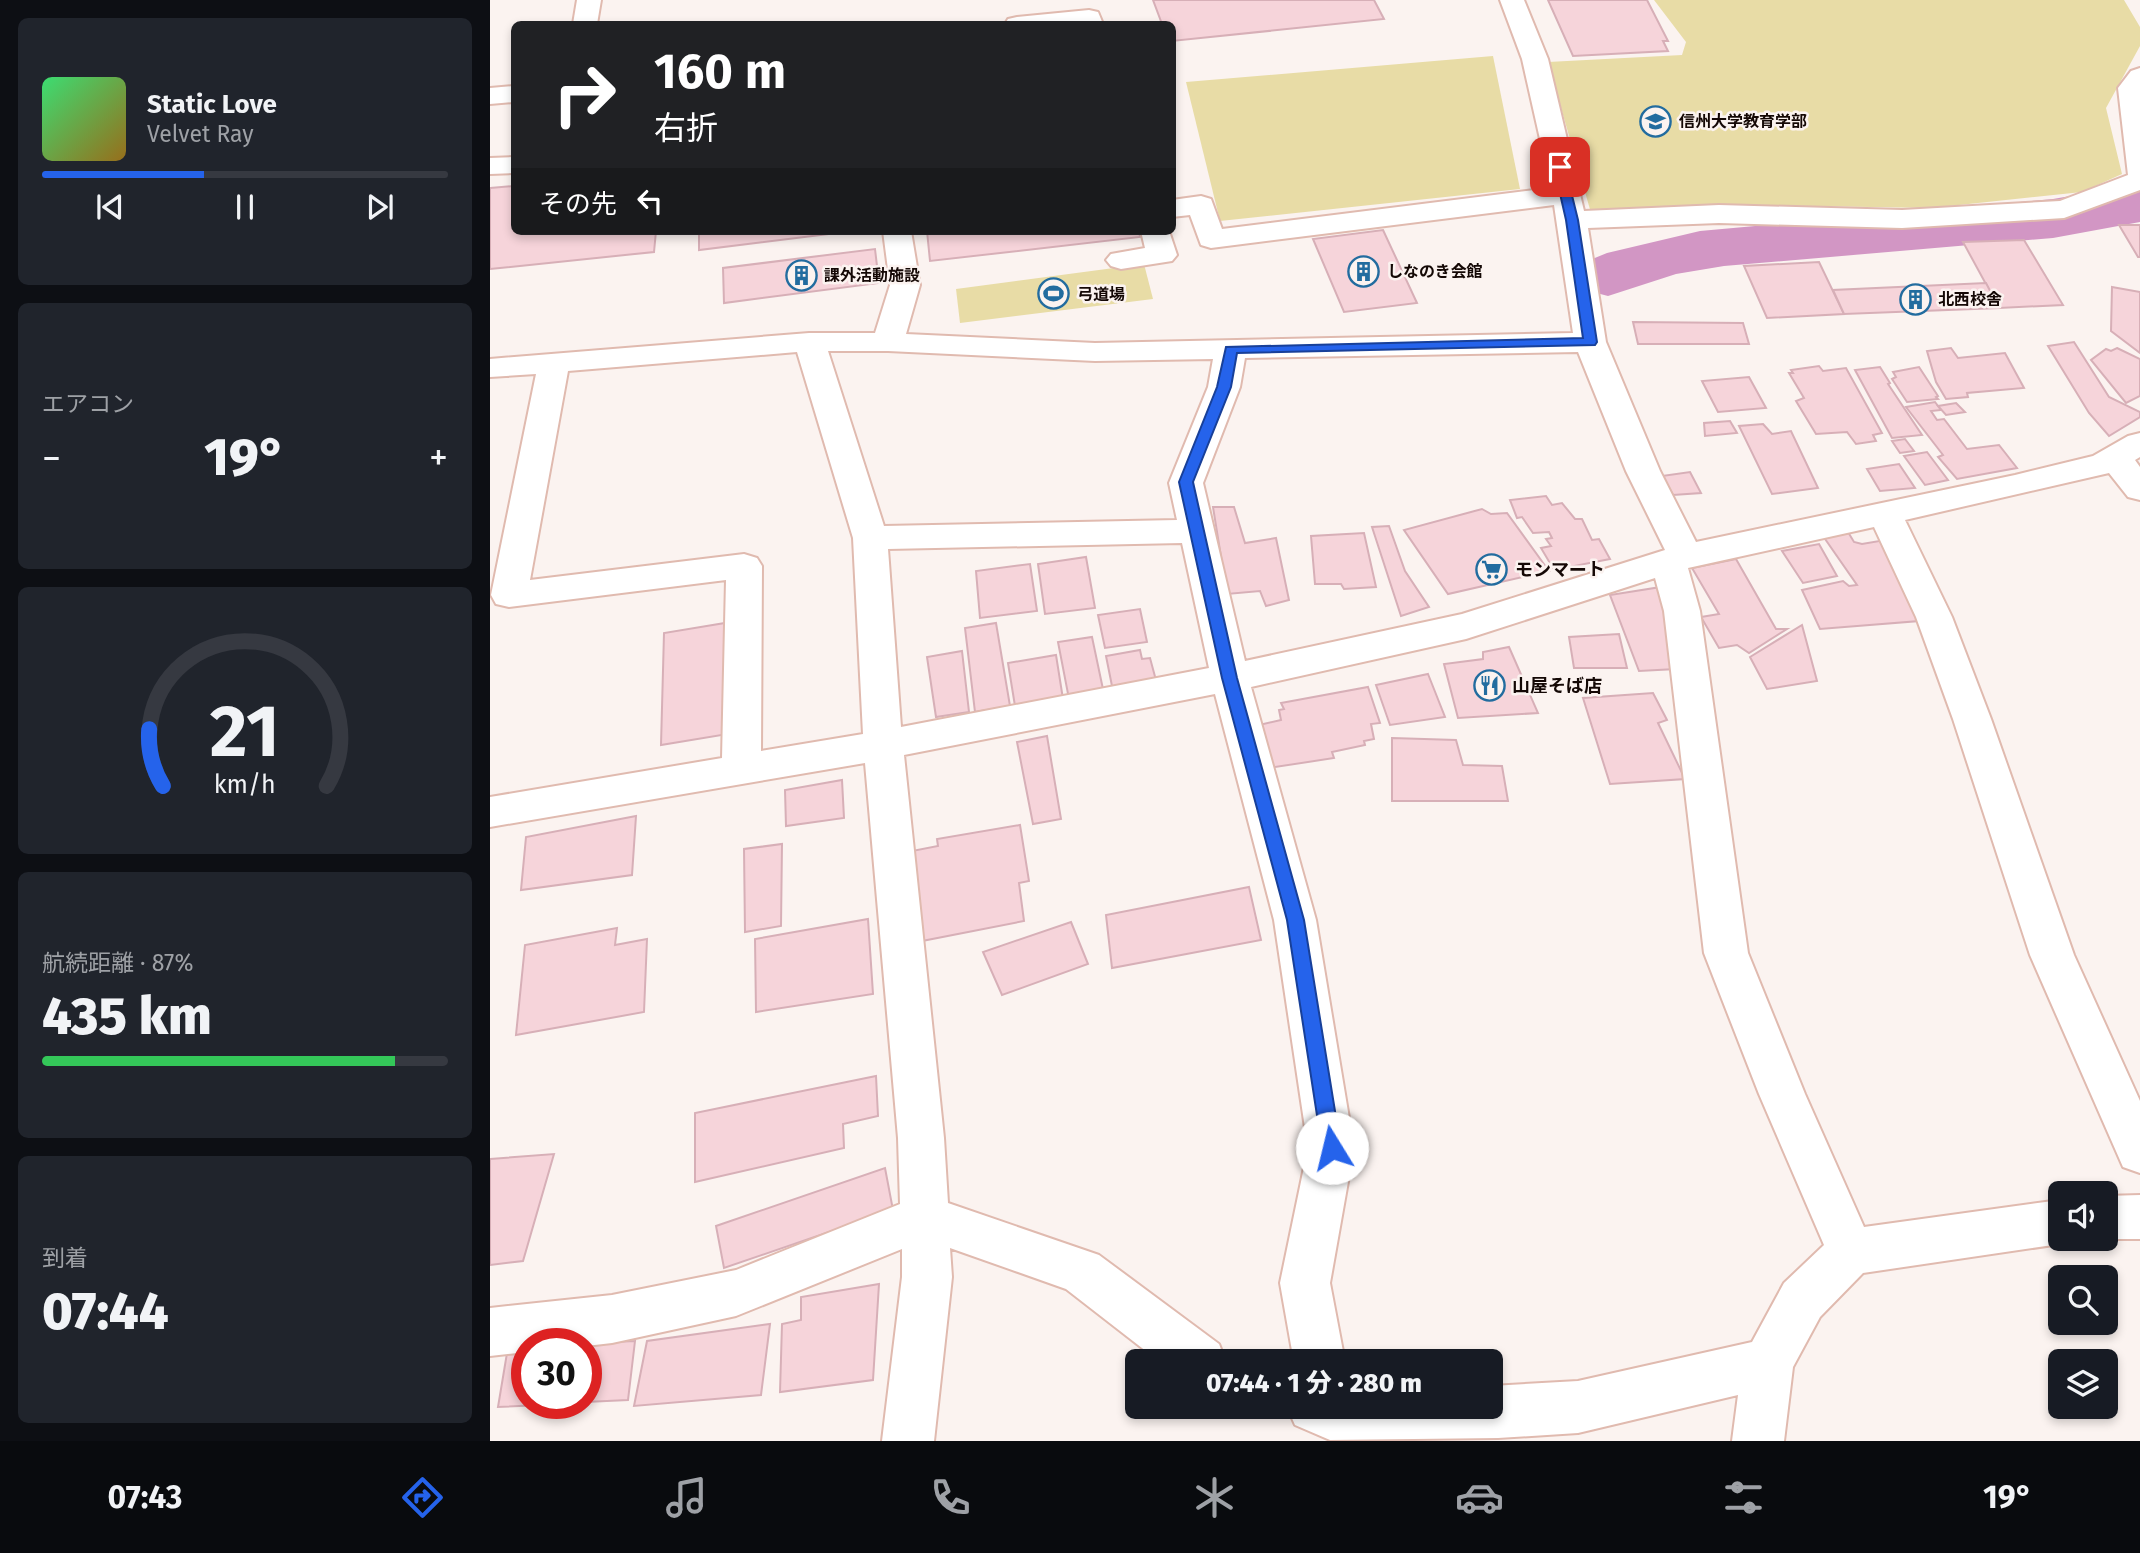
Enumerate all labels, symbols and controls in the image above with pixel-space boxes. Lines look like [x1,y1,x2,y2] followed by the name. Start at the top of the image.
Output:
[654,42,786,101] text: 160 m
[539,49,630,140] icon: right
[147,89,277,120] text: Static Love
[1639,104,1673,138] school or university icon: 信州大学教育学部
[654,109,718,147] text: 右折
[1678,112,1807,131] place label: 信州大学教育学部
[147,120,254,148] text: Velvet Ray
[1530,137,1590,197] pin
[1541,148,1579,186] icon: arrive
[631,182,669,220] icon: left
[91,188,129,226] icon: previous
[226,188,264,226] icon: pause
[361,188,399,226] icon: next
[539,189,617,220] text: その先
[1347,254,1381,288] building icon: しなのき会館
[784,258,818,292] building icon: 課外活動施設
[1387,262,1483,281] place label: しなのき会館
[824,266,920,285] place label: 課外活動施設
[1037,277,1071,311] sports icon: 弓道場
[1898,282,1932,316] building icon: 北西校舎
[1077,285,1125,304] place label: 弓道場
[1938,290,2002,309] place label: 北西校舎
[42,390,134,418] text: エアコン
[204,426,286,489] text: 19°
[42,435,61,481] text: −
[429,435,448,481] text: +
[1475,553,1509,587] supermarket icon: モンマート
[1515,559,1605,581] place label: モンマート
[1472,669,1506,703] restaurant icon: 山屋そば店
[1512,675,1602,697] place label: 山屋そば店
[210,689,280,776] text: 21
[214,770,276,800] text: km/h
[42,949,193,977] text: 航続距離 · 87%
[42,985,212,1048] text: 435 km
[1295,1111,1369,1185] position arrow
[2048,1181,2118,1419] map controls
[2048,1181,2118,1251] button: sound
[42,1244,88,1272] text: 到着
[2048,1265,2118,1335] button: search
[42,1280,169,1343] text: 07:44
[511,1328,602,1419] speed limit sign: 30
[2048,1349,2118,1419] button: layers
[1206,1368,1422,1399] text: 07:44 · 1 分 · 280 m
[398,1473,447,1522] icon: directions
[662,1473,711,1522] icon: music
[926,1473,975,1522] icon: phone
[1190,1473,1239,1522] icon: climate
[1455,1473,1504,1522] icon: car
[1719,1473,1768,1522] icon: filters
[108,1478,182,1516] text: 07:43
[1983,1478,2032,1516] text: 19°

